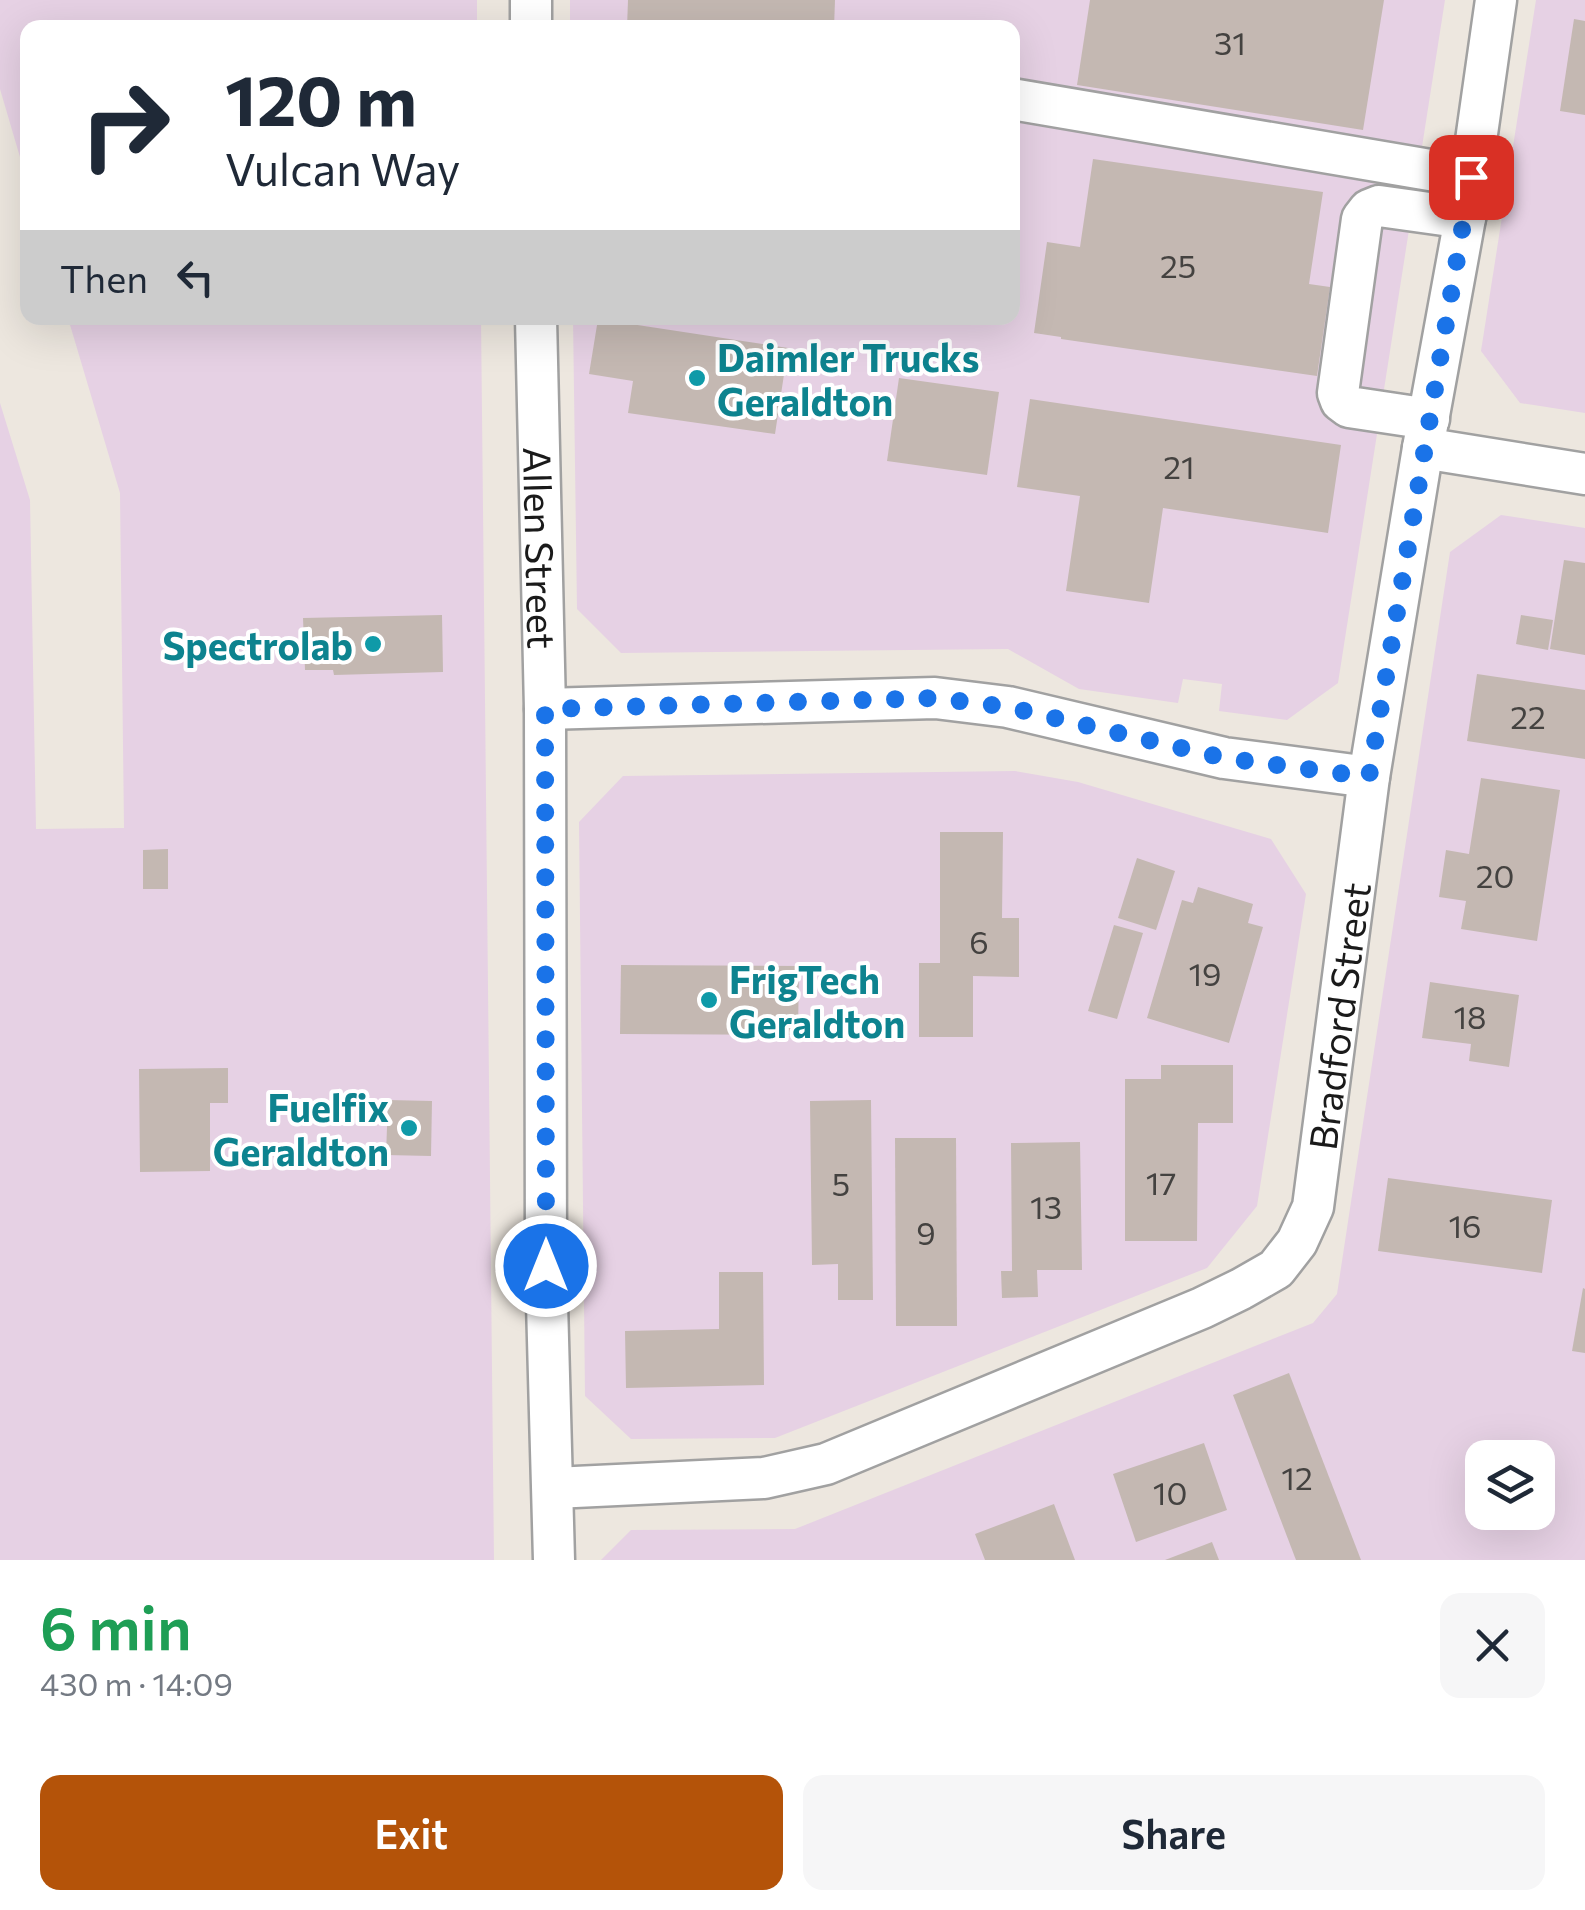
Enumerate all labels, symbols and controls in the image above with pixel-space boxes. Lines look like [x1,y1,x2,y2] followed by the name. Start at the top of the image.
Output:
[1214,22,1246,62] house number: 31
[225,55,417,140] text: 120 m
[60,60,190,190] icon: right
[1429,135,1514,220] pin
[225,140,460,195] text: Vulcan Way
[1444,150,1499,205] icon: arrive
[1160,245,1196,285] house number: 25
[168,250,223,305] icon: left
[60,254,148,301] text: Then
[717,333,979,424] place label: Daimler Trucks Geraldton
[686,367,708,389] marker: Daimler Trucks Geraldton
[515,446,567,650] street label: Allen Street
[1163,446,1195,486] house number: 21
[162,621,353,668] place label: Spectrolab
[362,633,384,655] marker: Spectrolab
[1510,696,1546,736] house number: 22
[1476,855,1514,895] house number: 20
[1297,879,1379,1152] street label: Bradford Street
[969,921,989,961] house number: 6
[1188,953,1222,993] house number: 19
[729,955,905,1046] place label: FrigTech Geraldton
[698,989,720,1011] marker: FrigTech Geraldton
[1453,996,1487,1036] house number: 18
[213,1083,389,1174] place label: Fuelfix Geraldton
[398,1117,420,1139] marker: Fuelfix Geraldton
[1146,1162,1176,1202] house number: 17
[832,1163,850,1203] house number: 5
[1030,1186,1062,1226] house number: 13
[1448,1205,1482,1245] house number: 16
[916,1212,936,1252] house number: 9
[494,1214,598,1318] position arrow
[1465,1440,1555,1530] map controls
[1465,1440,1555,1530] button: layers
[1281,1457,1313,1497] house number: 12
[1153,1472,1187,1512] house number: 10
[40,1589,192,1662] text: 6 min
[1440,1593,1545,1698] button: close
[40,1663,233,1703] text: 430 m · 14:09
[40,1775,783,1890] button: Exit
[803,1775,1545,1890] button: Share

